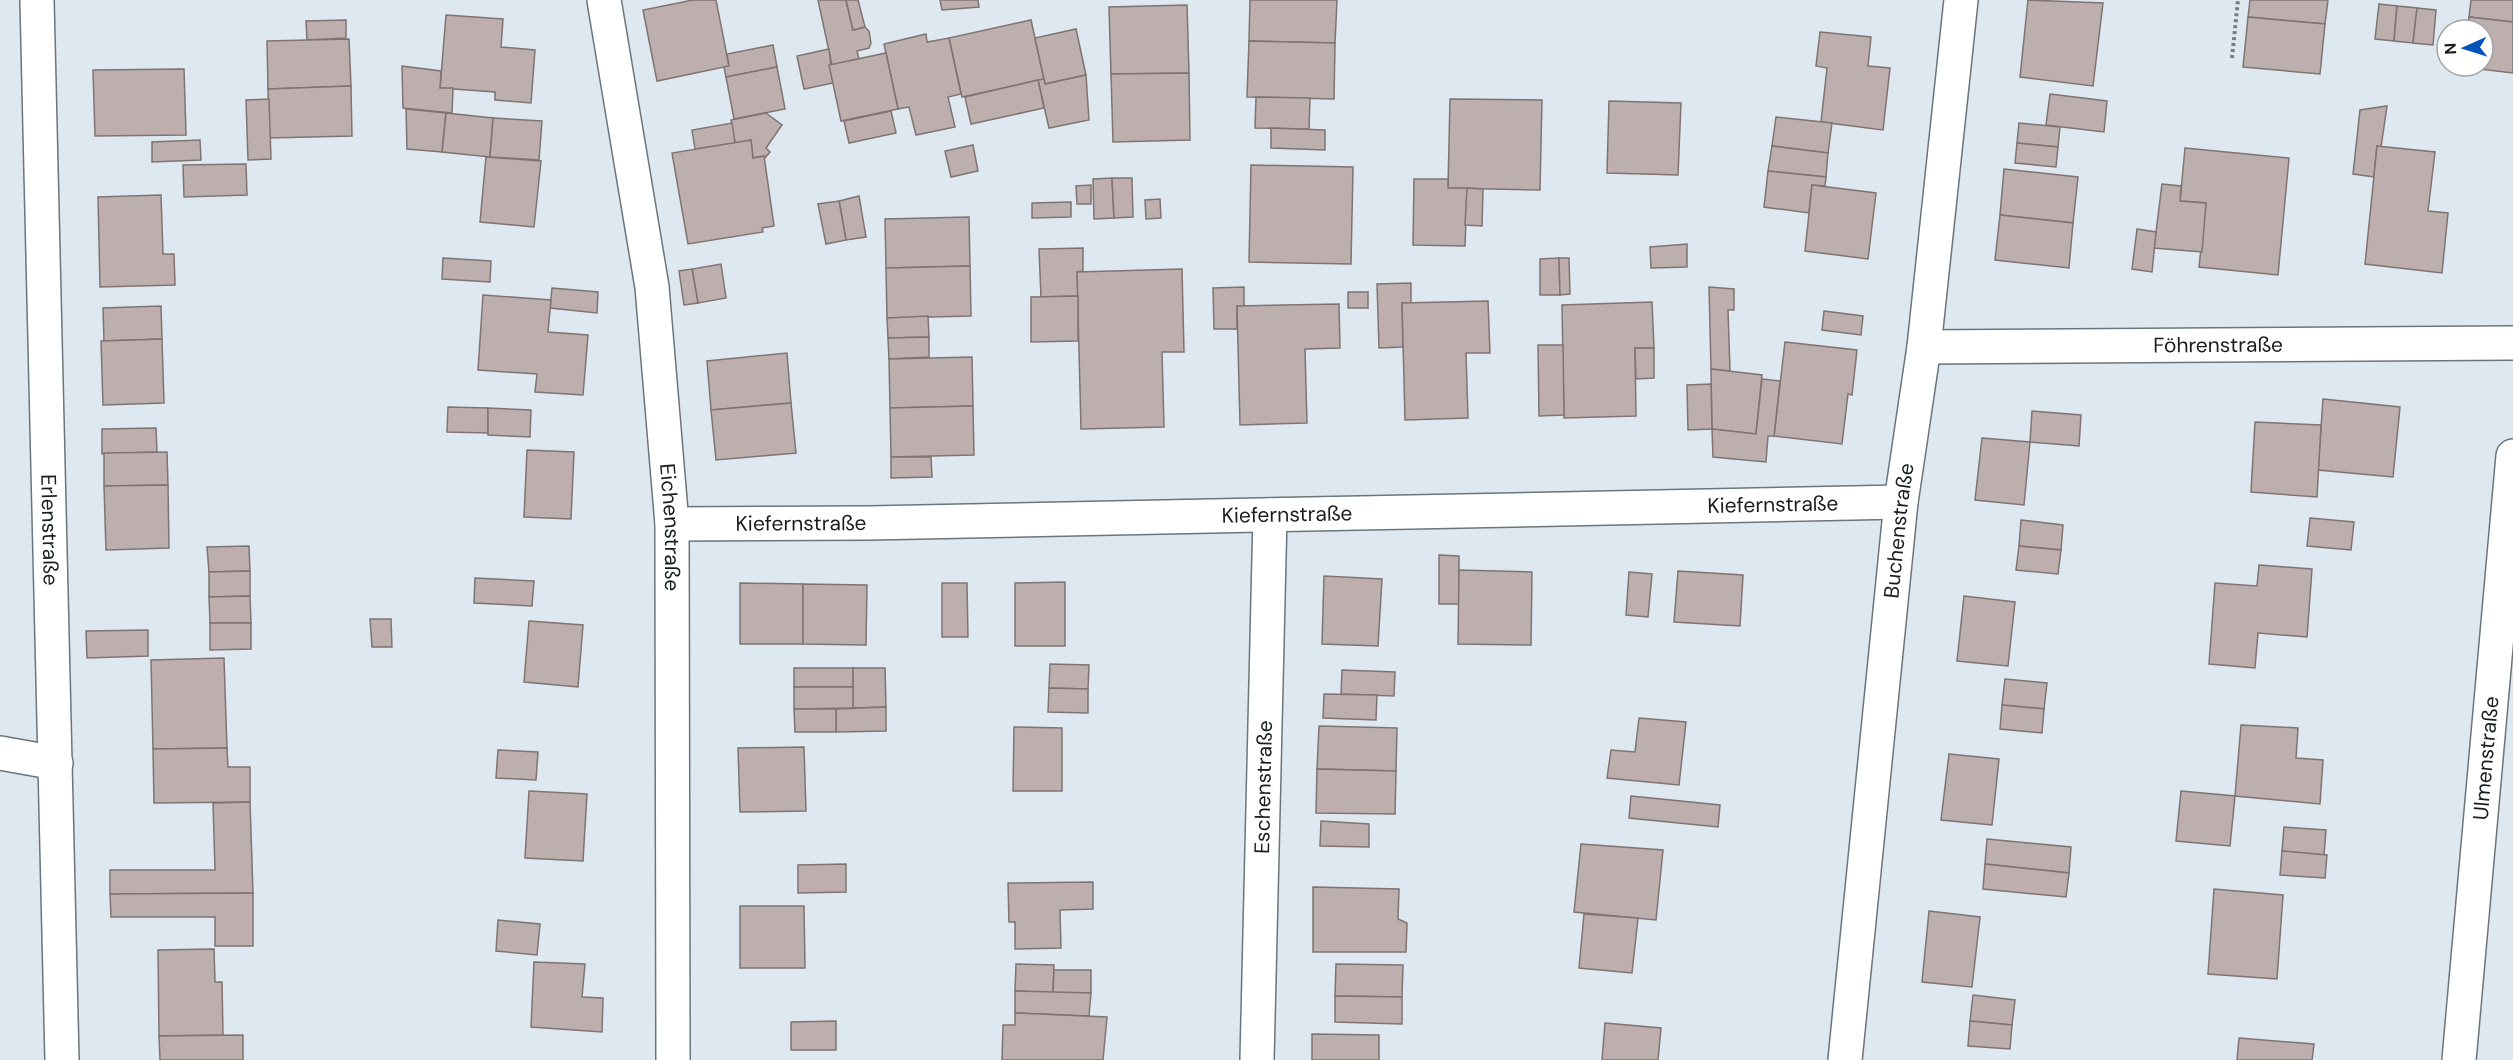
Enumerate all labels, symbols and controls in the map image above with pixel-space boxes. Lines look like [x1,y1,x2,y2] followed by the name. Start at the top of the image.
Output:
[2435,18,2495,78] north arrow
[2440,42,2461,55] text: N
[2153,331,2283,359] street label: Föhrenstraße
[1877,461,1921,600] street label: Buchenstraße
[653,462,686,591] street label: Eichenstraße
[34,474,65,586] street label: Erlenstraße
[1707,489,1839,520] street label: Kiefernstraße
[1221,499,1353,530] street label: Kiefernstraße
[736,509,867,538] street label: Kiefernstraße
[2467,695,2505,821] street label: Ulmenstraße
[1248,720,1279,854] street label: Eschenstraße

